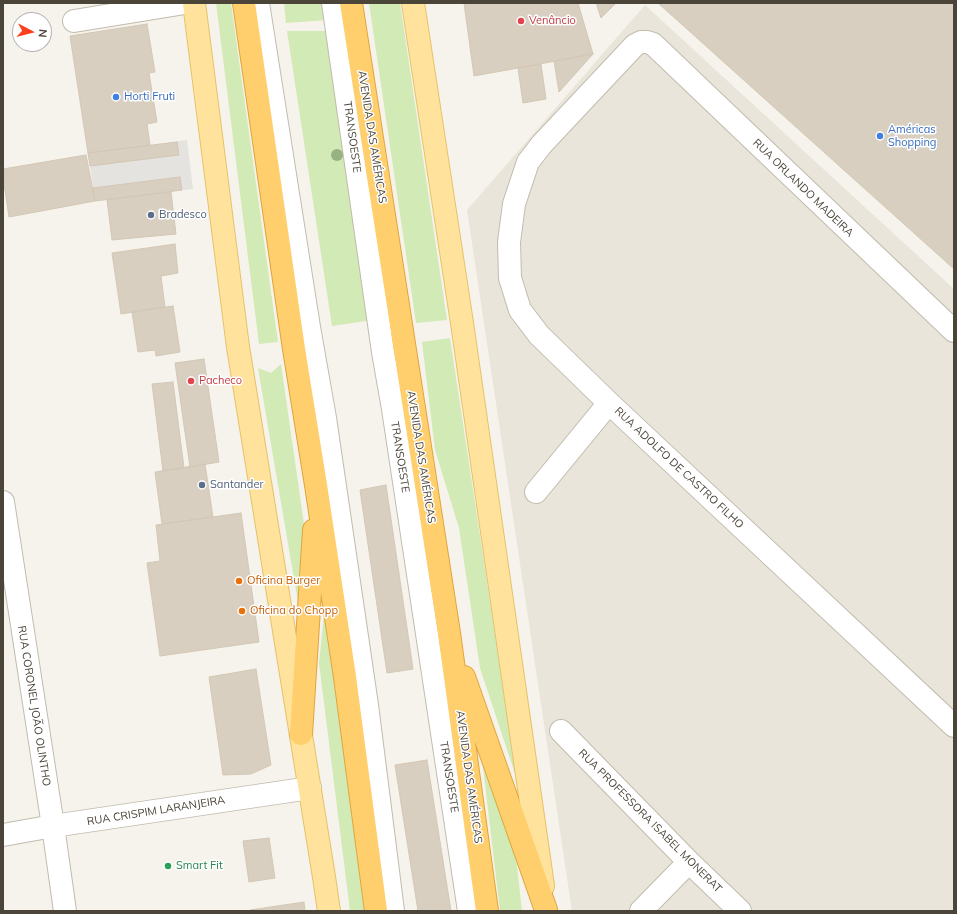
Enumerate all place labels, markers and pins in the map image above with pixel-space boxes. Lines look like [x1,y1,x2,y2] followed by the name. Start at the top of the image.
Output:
[529,14,576,28] place label: Venâncio
[516,16,526,26] marker: Venâncio
[124,90,175,104] place label: Horti Fruti
[111,92,121,102] marker: Horti Fruti
[888,123,936,149] place label: Américas Shopping
[875,131,885,141] marker: Américas Shopping
[159,208,207,222] place label: Bradesco
[146,210,156,220] marker: Bradesco
[199,374,242,388] place label: Pacheco
[186,376,196,386] marker: Pacheco
[210,478,263,492] place label: Santander
[197,480,207,490] marker: Santander
[247,574,320,588] place label: Oficina Burger
[234,576,244,586] marker: Oficina Burger
[250,604,338,618] place label: Oficina do Chopp
[237,606,247,616] marker: Oficina do Chopp
[176,859,223,873] place label: Smart Fit
[163,861,173,871] marker: Smart Fit

